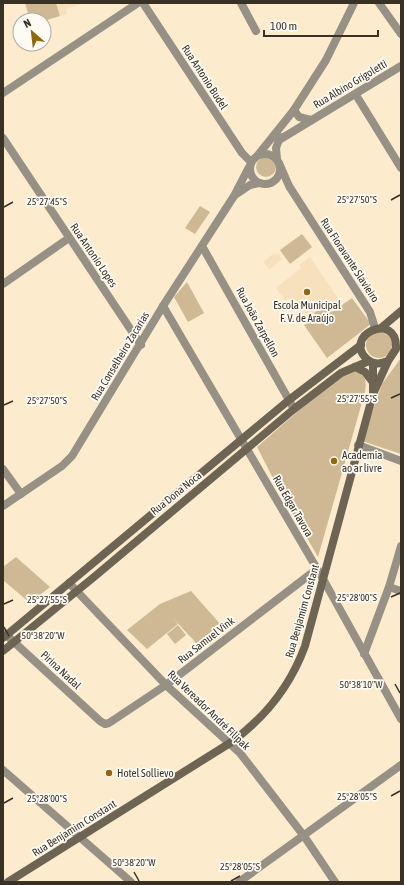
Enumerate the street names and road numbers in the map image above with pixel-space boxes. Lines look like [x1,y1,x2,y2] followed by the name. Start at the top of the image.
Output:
[180,42,230,112] street label: Rua Antonio Budel
[311,57,389,111] street label: Rua Albino Grigoletti
[318,216,382,304] street label: Rua Fioravante Slavieiro
[68,221,120,289] street label: Rua Antonio Lopes
[234,285,282,359] street label: Rua João Zarpellon
[89,309,151,403] street label: Rua Conselheiro Zacarias
[148,469,204,517] street label: Rua Dona Noca
[271,473,315,539] street label: Rua Edgar Tavora
[283,563,321,659] street label: Rua Benjamim Constant
[176,614,237,666] street label: Rua Samuel Vink
[39,648,84,692] street label: Pirina Nadal
[166,668,253,752] street label: Rua Vereador André Filipak
[30,797,118,859] street label: Rua Benjamim Constant

